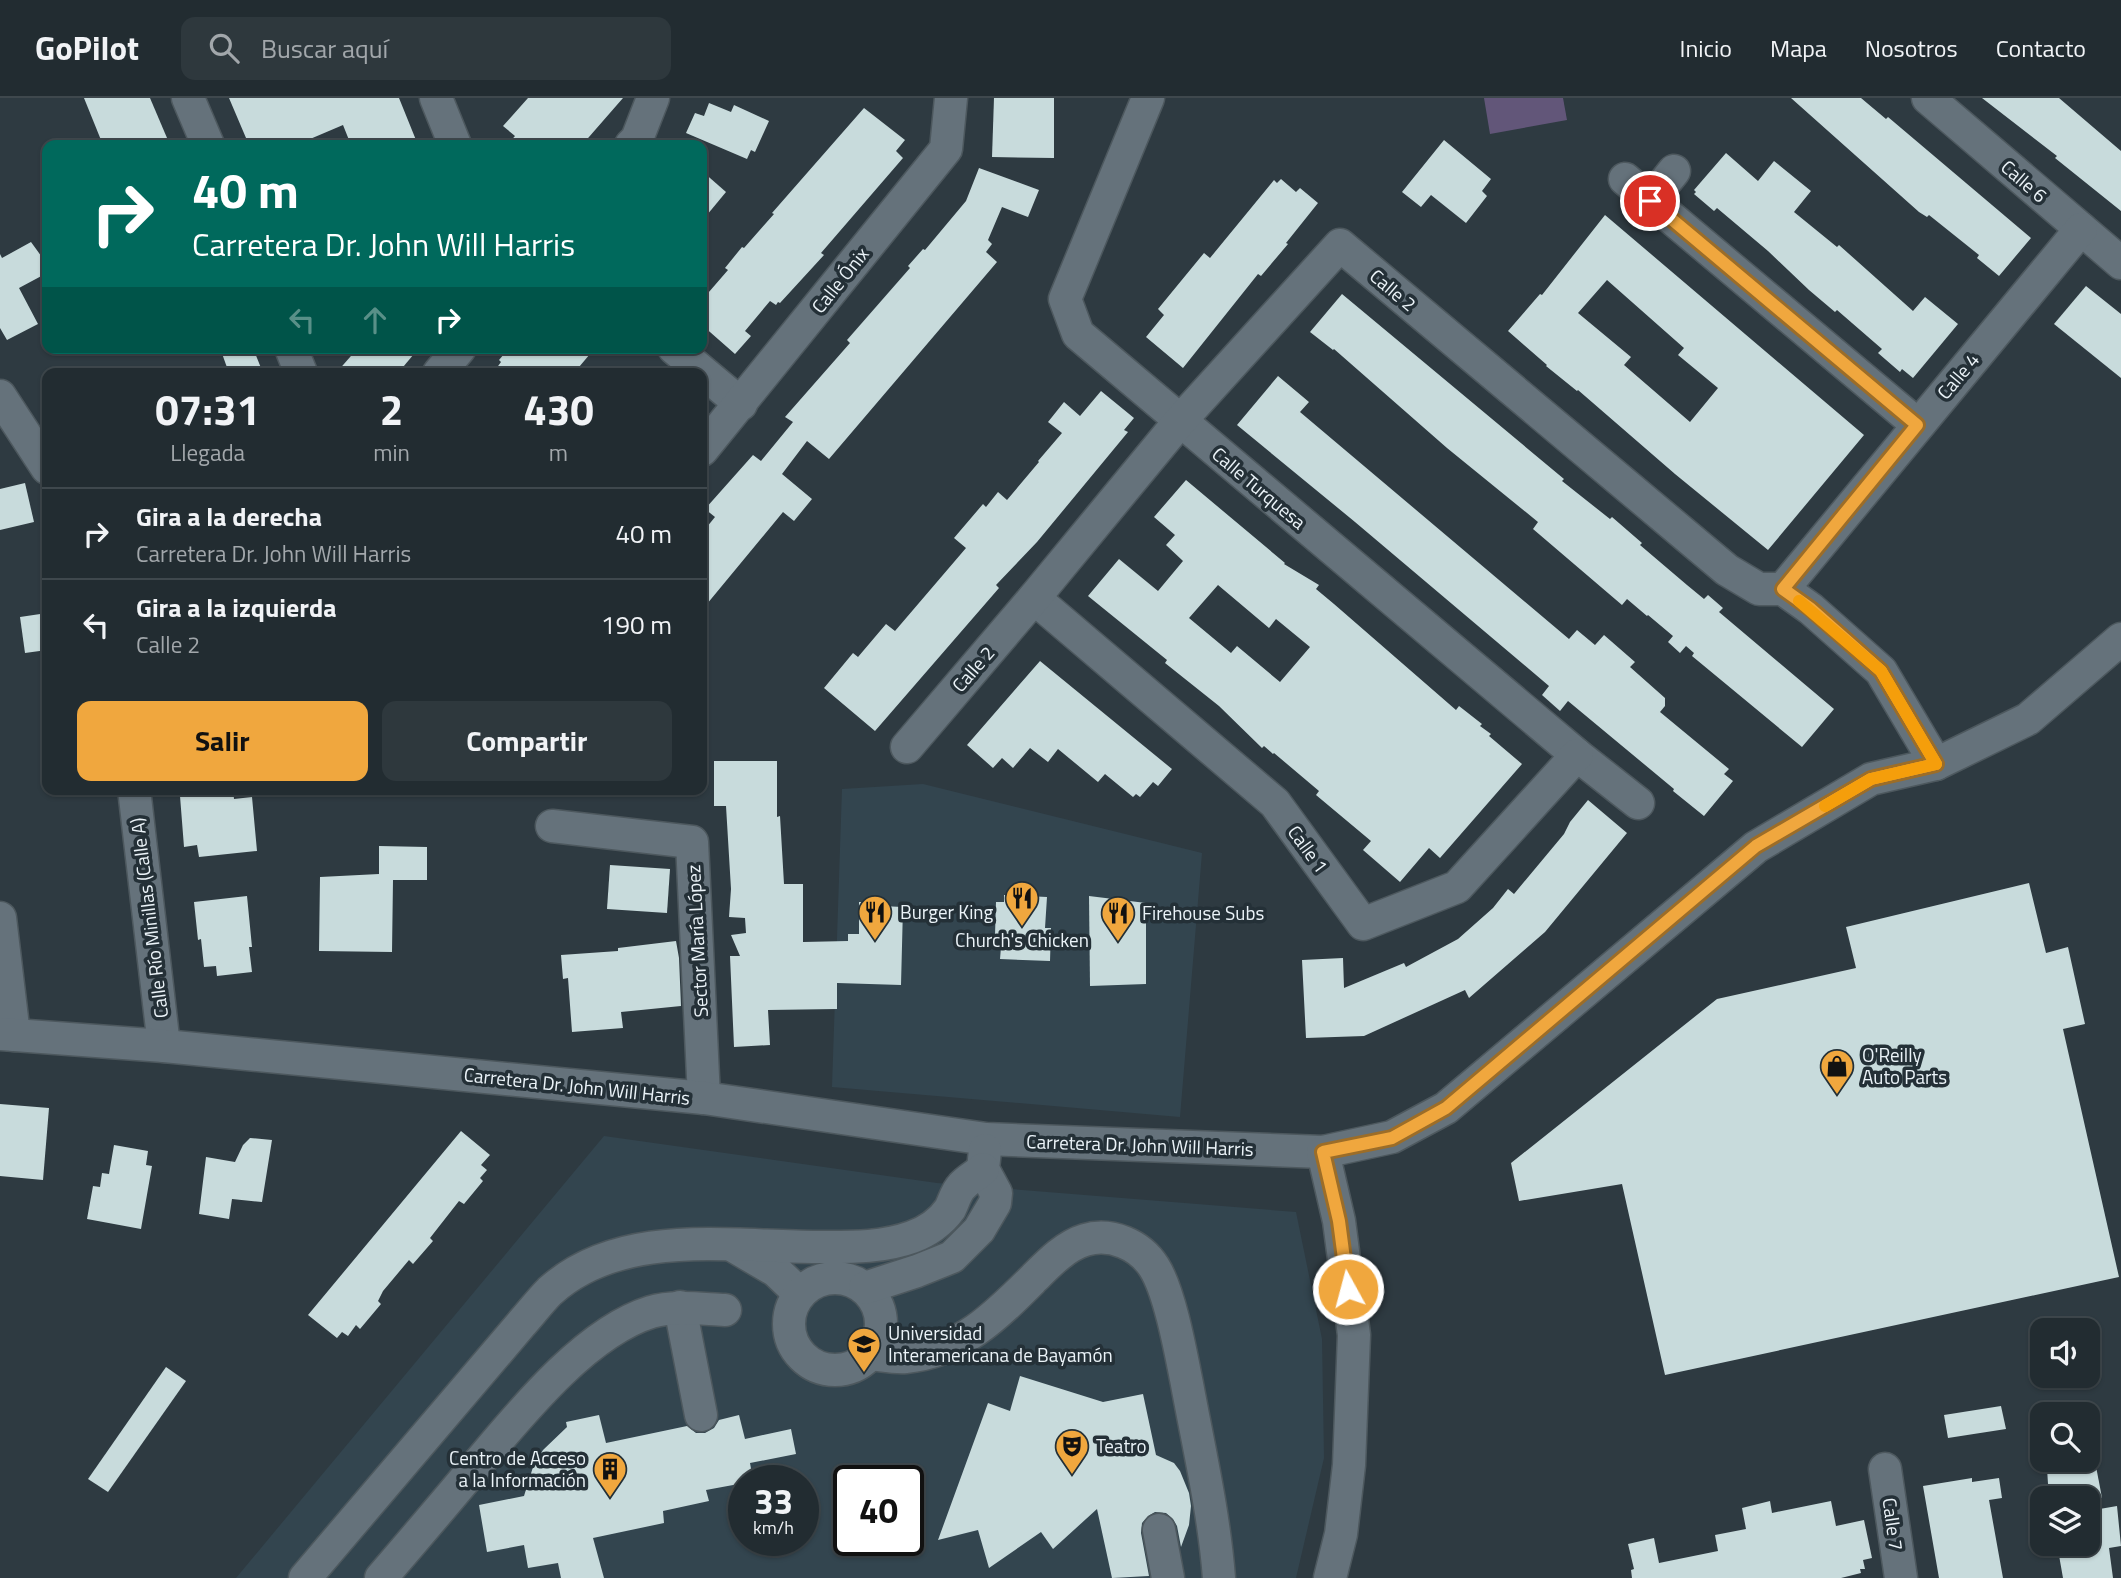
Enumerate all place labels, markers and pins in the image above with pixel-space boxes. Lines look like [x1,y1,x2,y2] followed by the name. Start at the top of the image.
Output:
[1620,171,1680,231] pin
[1003,879,1041,928] restaurant icon: Church's Chicken
[856,893,894,942] restaurant icon: Burger King
[1099,894,1137,943] restaurant icon: Firehouse Subs
[900,897,994,926] place label: Burger King
[1142,898,1264,927] place label: Firehouse Subs
[955,925,1089,954] place label: Church's Chicken
[1862,1040,1947,1091] place label: O'Reilly Auto Parts
[1818,1047,1856,1096] shop icon: O'Reilly Auto Parts
[888,1318,1113,1369] place label: Universidad Interamericana de Bayamón
[845,1325,883,1374] school or university icon: Universidad Interamericana de Bayamón
[1053,1427,1091,1476] theatre icon: Teatro
[1096,1431,1146,1460] place label: Teatro
[449,1443,586,1494] place label: Centro de Acceso a la Información
[591,1450,629,1499] building icon: Centro de Acceso a la Información

